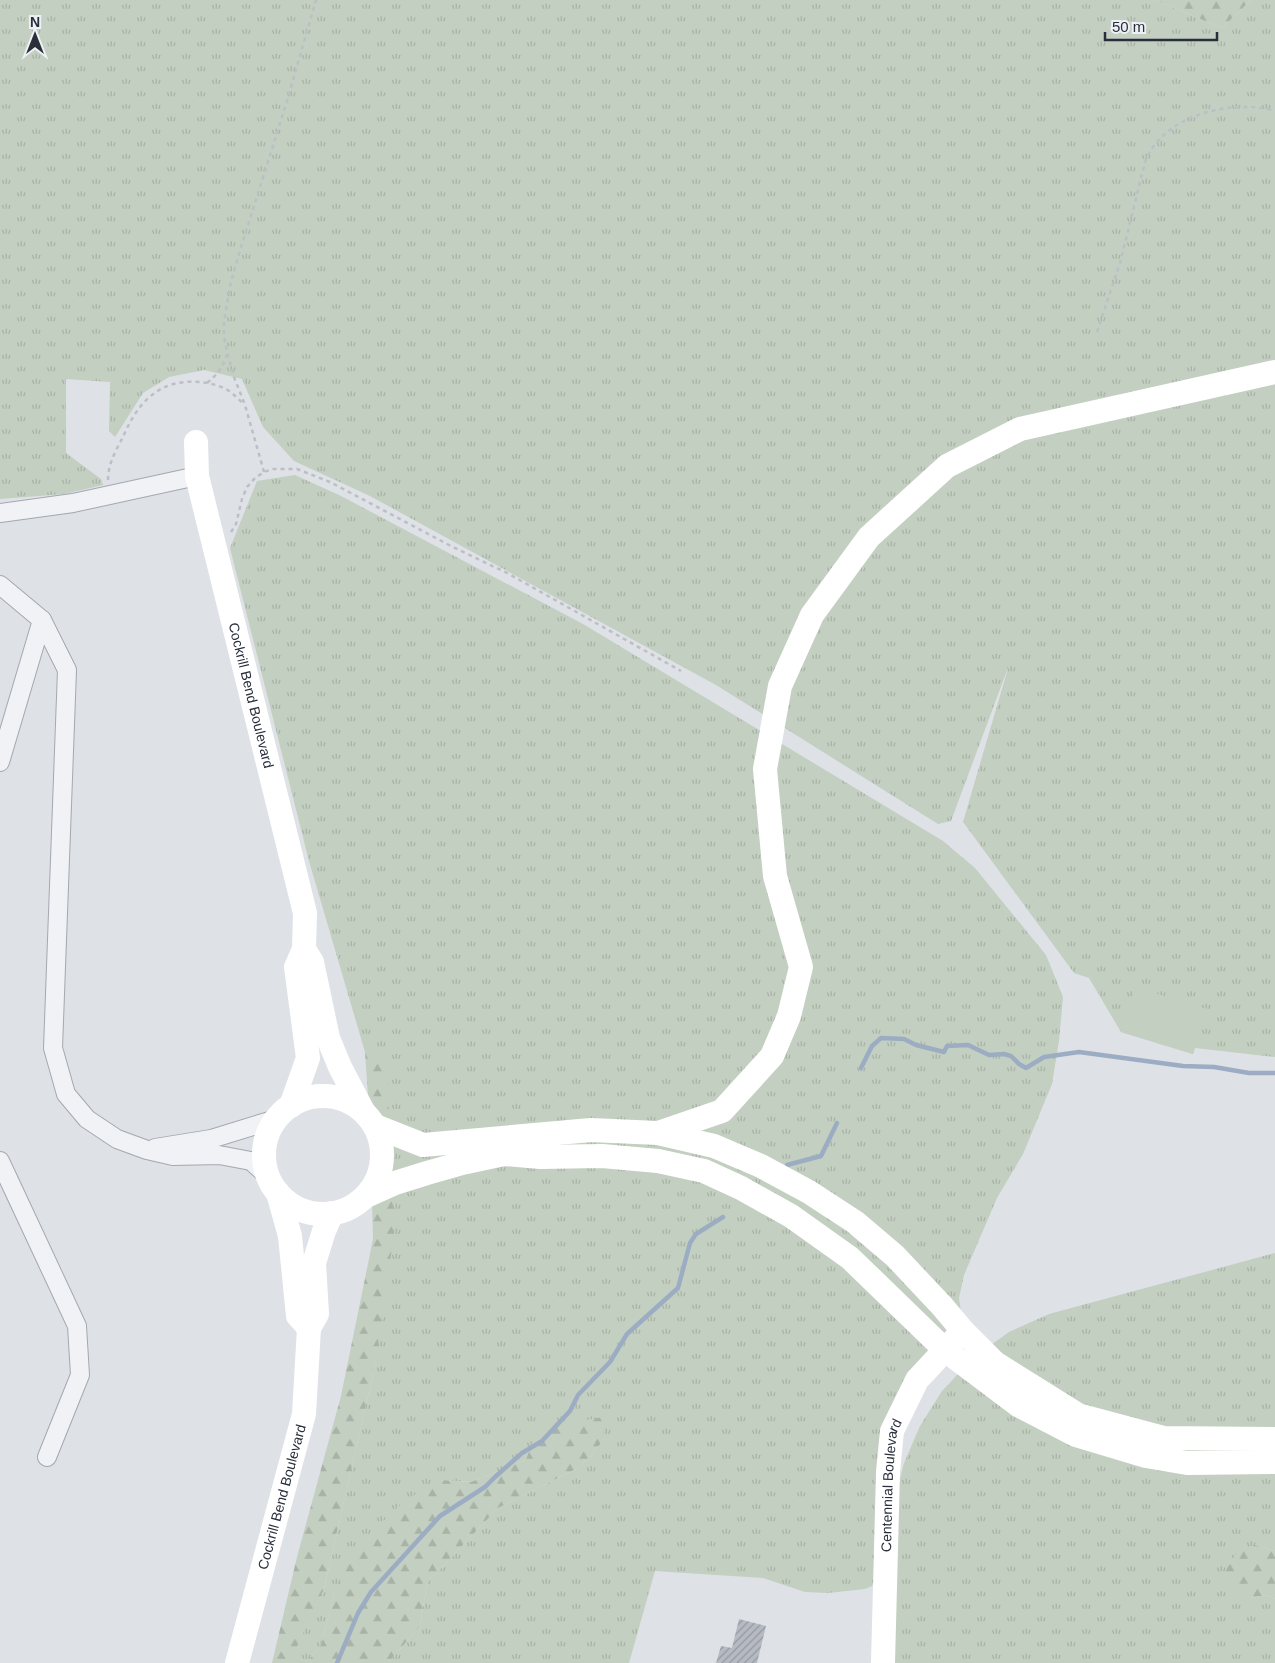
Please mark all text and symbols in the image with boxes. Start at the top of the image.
north arrow [10,10,60,60]
scale bar [1105,10,1218,42]
text: N [30,14,40,30]
text: 50 m [1112,18,1145,35]
street label: Cockrill Bend Boulevard [226,621,277,770]
street label: Centennial Boulevard [878,1416,905,1552]
street label: Cockrill Bend Boulevard [255,1423,309,1571]

